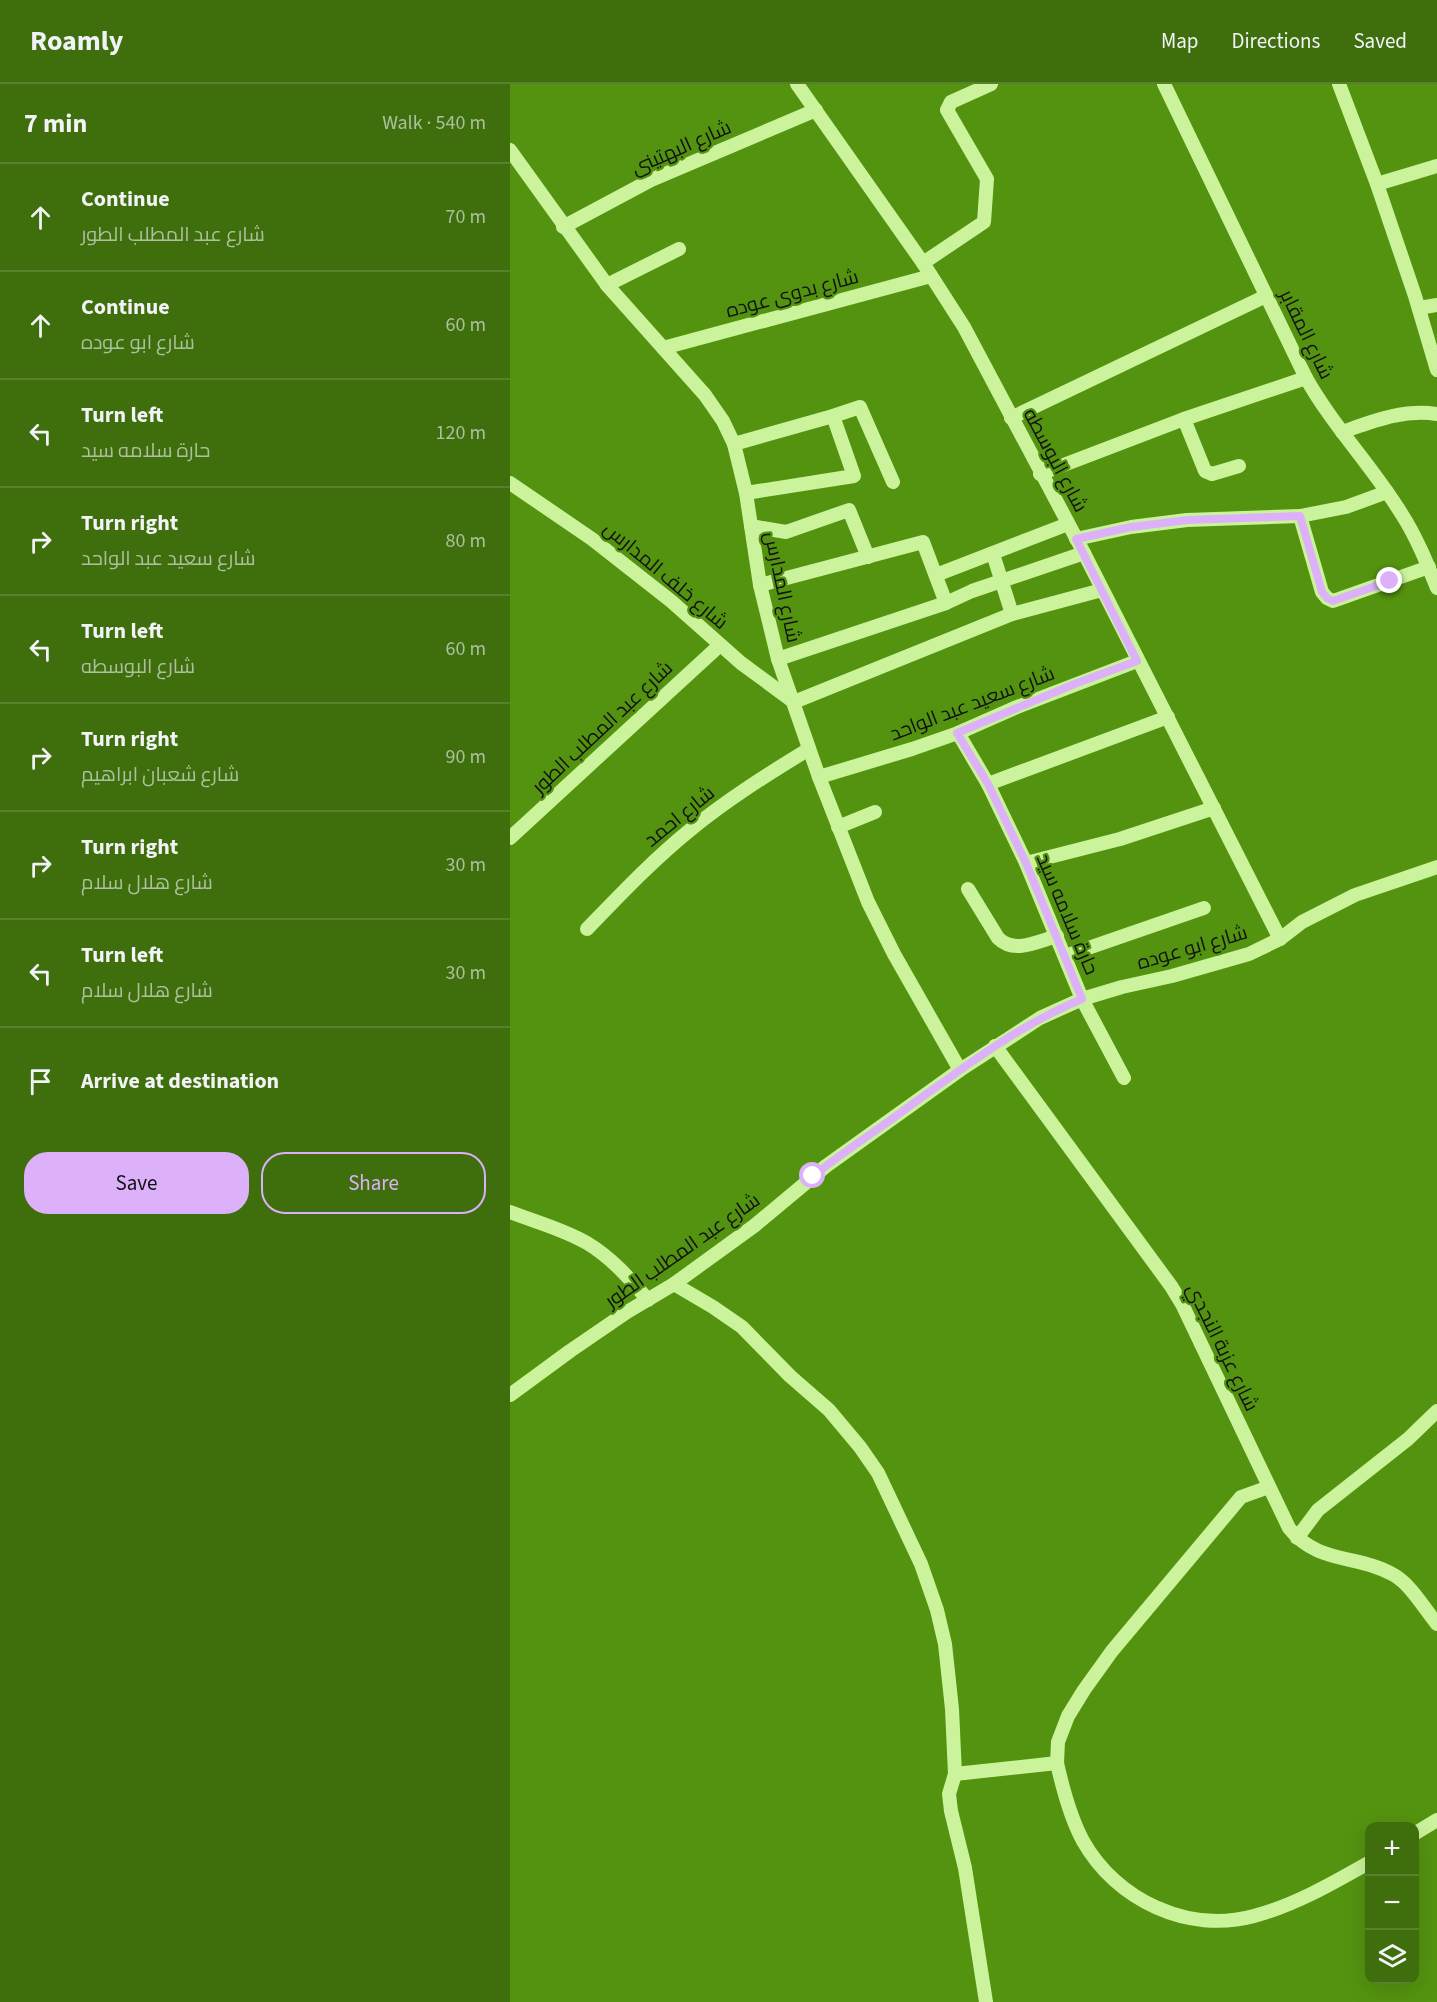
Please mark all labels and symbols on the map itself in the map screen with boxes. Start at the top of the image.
street label: شارع البهتينى [627,113,736,182]
street label: شارع بدوى عوده [723,263,862,325]
street label: شارع المقابر [1272,284,1340,384]
street label: شارع البوسطه [1016,404,1094,517]
street label: شارع خلف المدارس [597,515,734,636]
street label: شارع المدارس [757,529,807,645]
route end [1376,567,1402,593]
street label: شارع عبد المطلب الطور [525,655,679,801]
street label: شارع سعيد عبد الواحد [886,660,1059,748]
street label: شارع احمد [638,780,721,854]
street label: حارة سلامه سيد [1029,849,1105,979]
street label: شارع ابو عوده [1134,919,1251,977]
route start [799,1162,825,1188]
street label: شارع عبد المطلب الطور [598,1187,766,1316]
street label: شارع عزبة النجدي [1178,1279,1265,1416]

